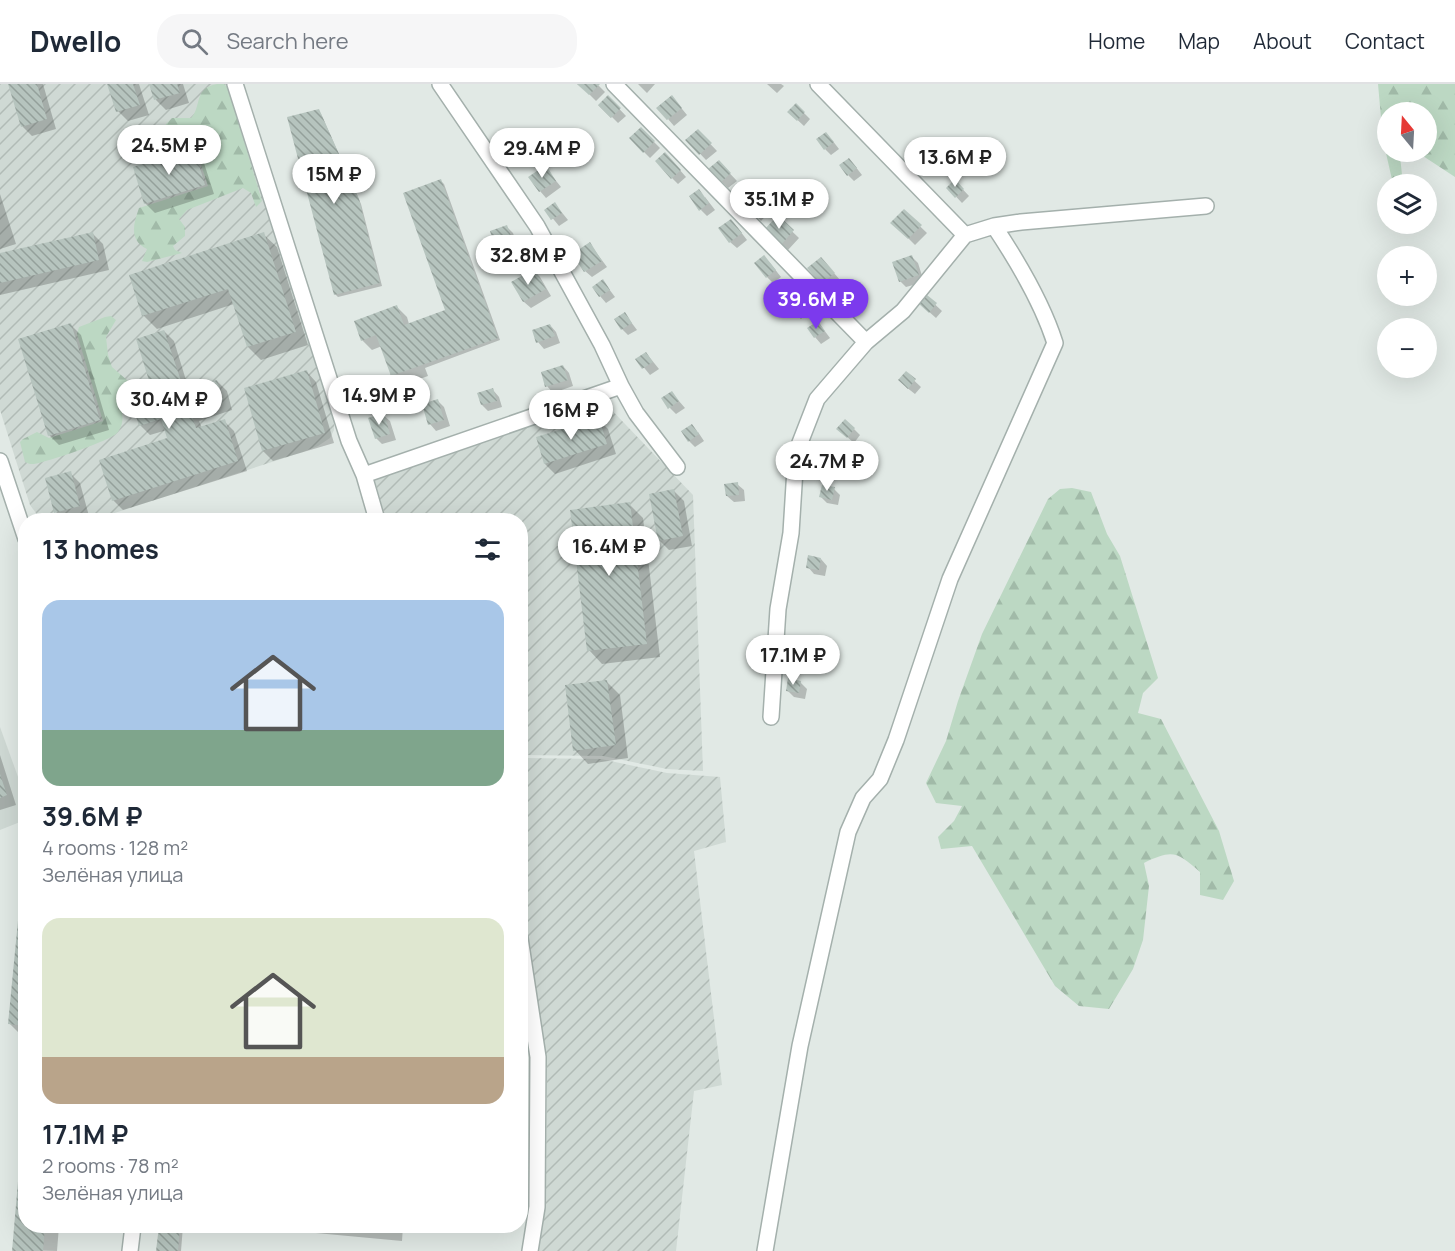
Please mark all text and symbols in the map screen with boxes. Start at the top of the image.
search box [157,14,577,68]
text: Dwello [30,22,121,60]
icon: search [178,25,211,58]
text: Search here [226,26,349,56]
text: Home [1088,27,1145,55]
text: Map [1178,27,1220,55]
text: About [1253,27,1312,55]
text: Contact [1345,27,1425,55]
north arrow [1377,102,1437,162]
map controls [1377,102,1437,378]
pin: 24.5M ₽ [114,125,224,176]
pin: 29.4M ₽ [487,128,597,179]
text: 24.5M ₽ [131,131,207,158]
text: 29.4M ₽ [503,134,581,161]
pin: 13.6M ₽ [900,137,1010,188]
text: 13.6M ₽ [918,143,992,170]
pin: 15M ₽ [292,154,376,205]
text: 15M ₽ [306,160,362,187]
button: layers [1377,174,1437,234]
pin: 35.1M ₽ [724,179,834,230]
text: 35.1M ₽ [744,185,814,212]
pin: 32.8M ₽ [473,235,583,286]
text: 32.8M ₽ [490,241,566,268]
button: + [1377,246,1437,306]
pin: 39.6M ₽ [761,279,871,330]
text: 39.6M ₽ [777,285,855,312]
button: − [1377,318,1437,378]
pin: 14.9M ₽ [324,375,434,426]
pin: 30.4M ₽ [114,379,224,430]
text: 14.9M ₽ [342,381,416,408]
text: 30.4M ₽ [130,385,208,412]
pin: 16M ₽ [529,390,613,441]
text: 16M ₽ [543,396,599,423]
pin: 24.7M ₽ [772,441,882,492]
text: 24.7M ₽ [790,447,864,474]
pin: 16.4M ₽ [554,526,664,577]
text: 13 homes [42,531,159,567]
text: 16.4M ₽ [572,532,646,559]
icon: filters [471,533,504,566]
pin: 17.1M ₽ [738,635,848,686]
icon: home [219,639,327,747]
text: 17.1M ₽ [760,641,826,668]
text: 39.6M ₽ [42,798,142,834]
text: 4 rooms · 128 m² [42,834,188,861]
text: Зелёная улица [42,861,183,888]
icon: home [219,957,327,1065]
text: 17.1M ₽ [42,1116,128,1152]
text: 2 rooms · 78 m² [42,1152,179,1179]
text: Зелёная улица [42,1179,183,1206]

